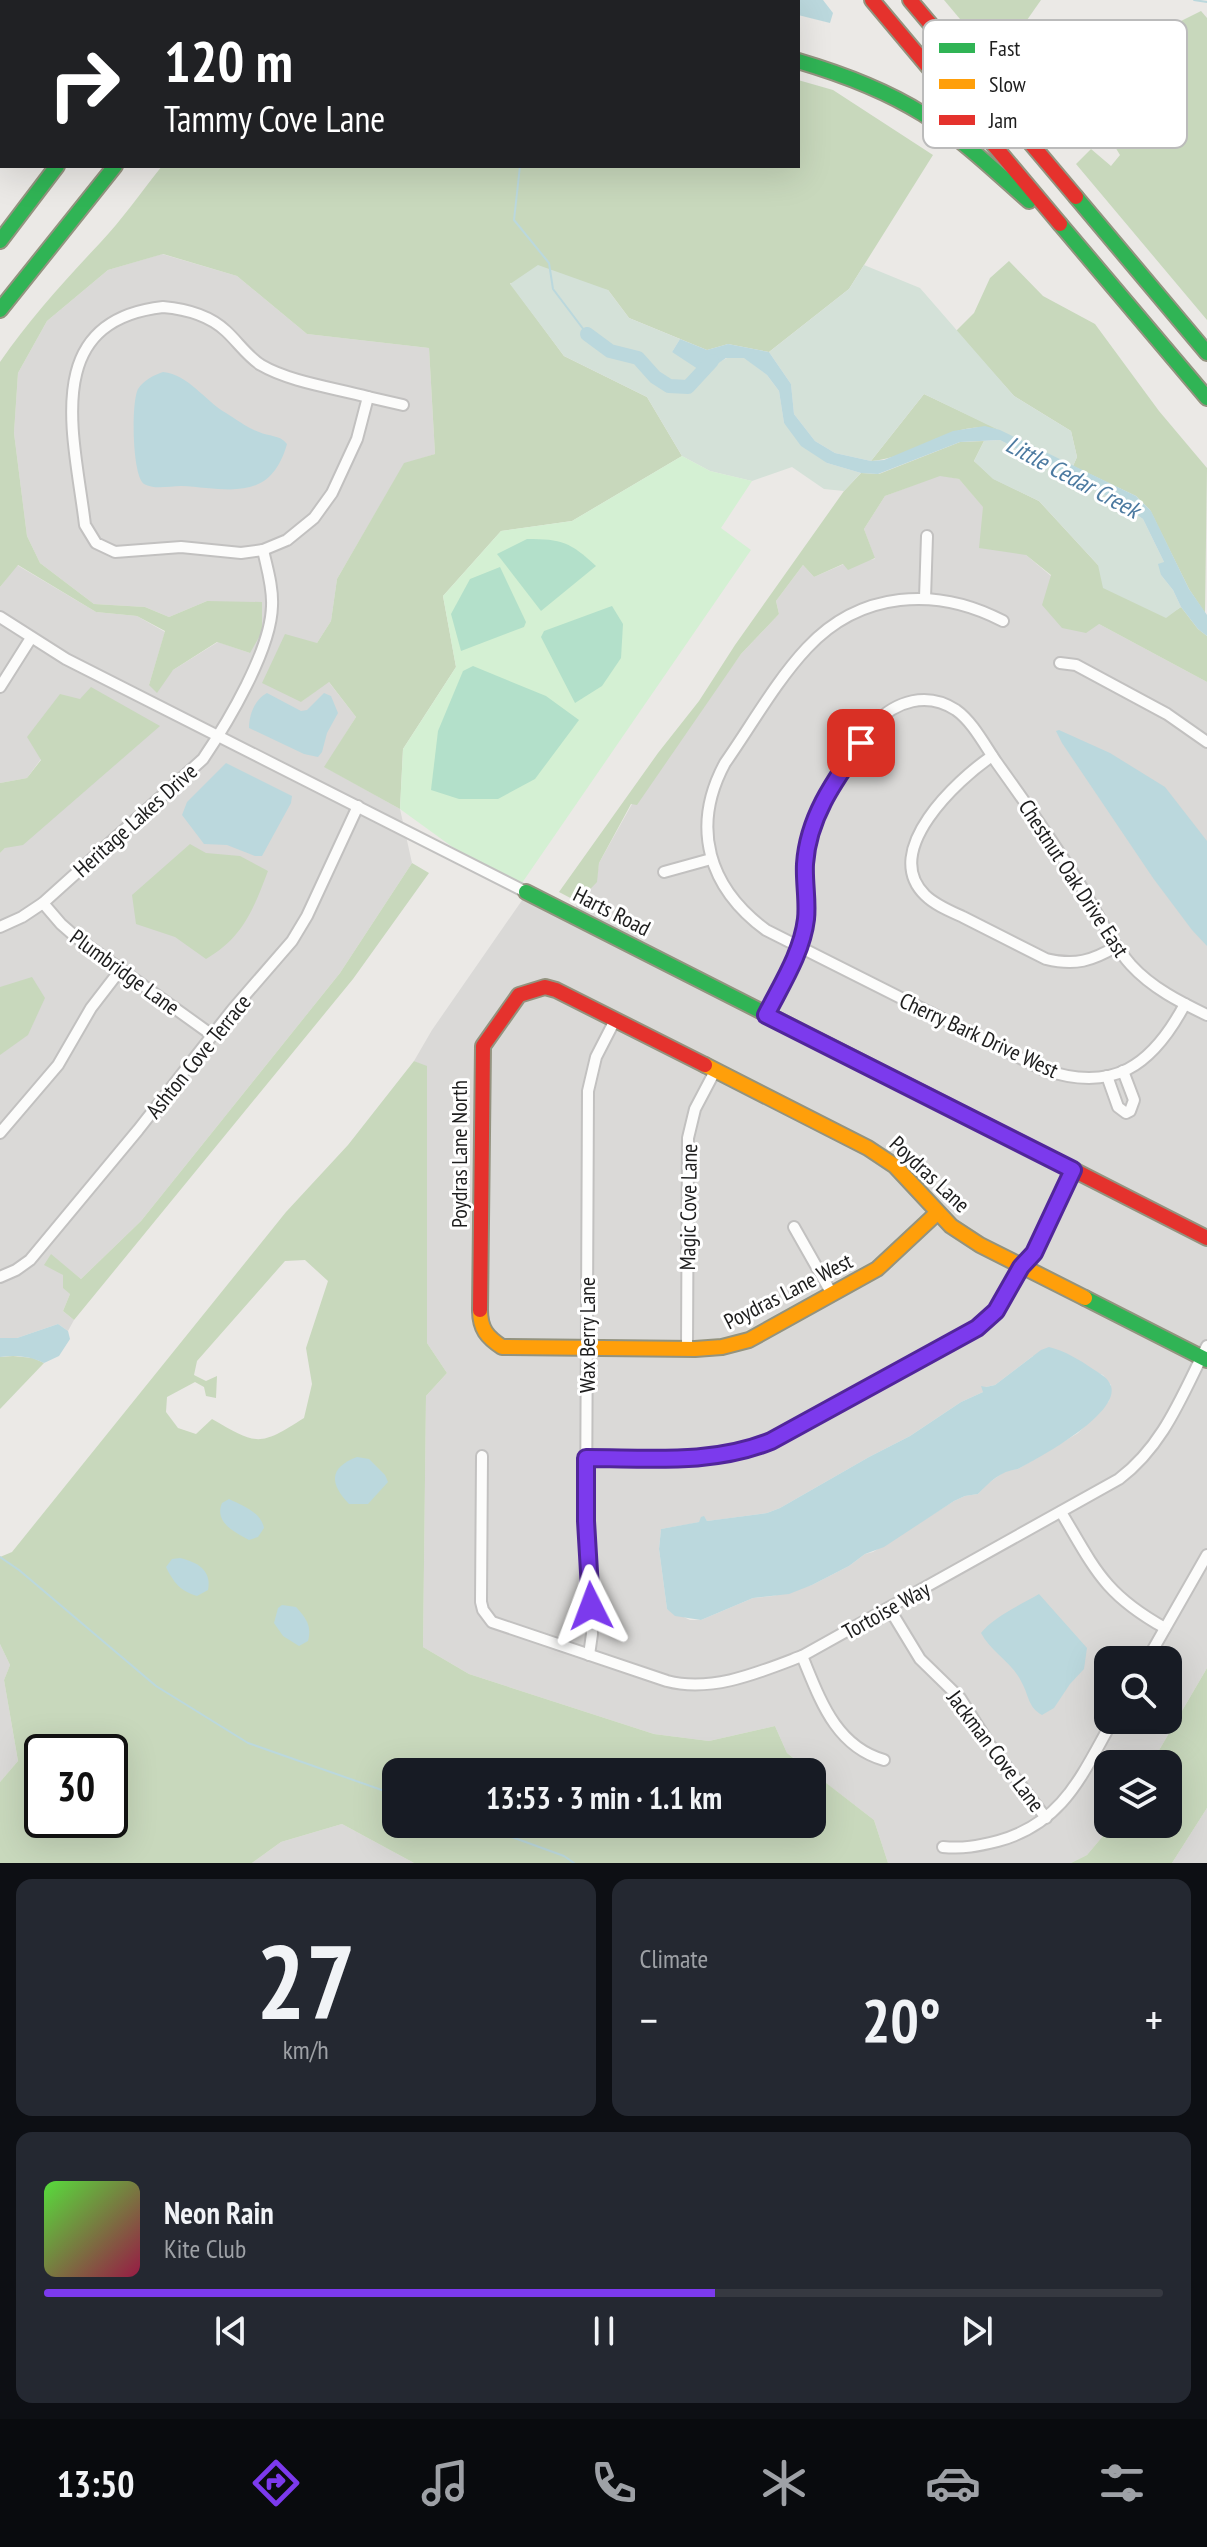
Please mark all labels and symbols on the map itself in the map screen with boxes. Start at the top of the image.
legend [923,20,1187,148]
text: Fast [989,34,1020,62]
text: Slow [989,70,1026,98]
text: Jam [988,106,1017,134]
water label: Little Cedar Creek [1001,429,1148,526]
pin [827,709,895,777]
street label: Heritage Lakes Drive [67,757,203,883]
street label: Chestnut Oak Drive East [1013,794,1135,962]
street label: Harts Road [569,880,655,942]
street label: Plumbridge Lane [65,923,185,1021]
street label: Cherry Bark Drive West [895,986,1063,1084]
street label: Ashton Cove Terrace [139,988,257,1124]
street label: Poydras Lane North [445,1080,473,1228]
street label: Poydras Lane [884,1130,976,1218]
street label: Magic Cove Lane [673,1143,703,1271]
street label: Poydras Lane West [719,1247,857,1335]
street label: Wax Berry Lane [573,1277,601,1393]
position arrow [549,1564,633,1648]
street label: Tortoise Way [837,1574,935,1645]
street label: Jackman Cove Lane [940,1684,1051,1817]
speed limit sign: 30 [24,1734,128,1838]

